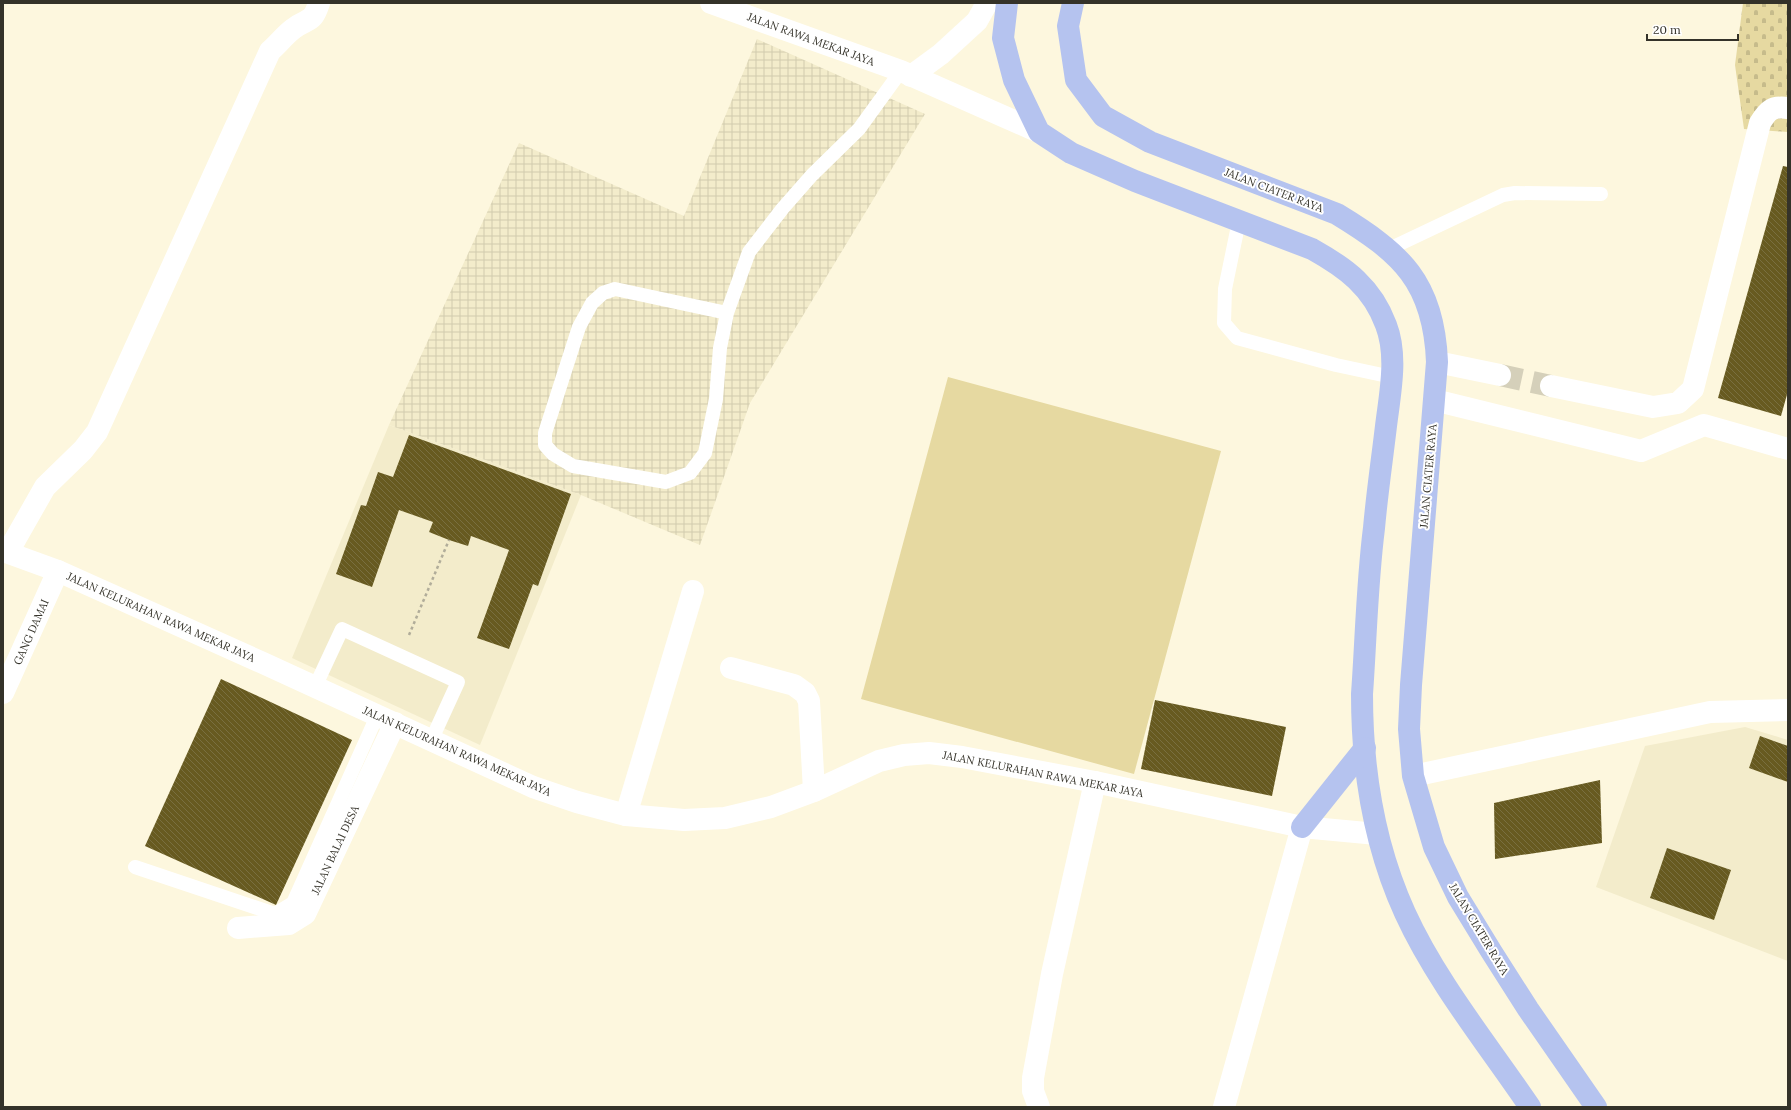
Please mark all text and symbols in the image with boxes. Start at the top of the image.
street label: JALAN RAWA MEKAR JAYA [745,9,878,69]
scale bar [1647,16,1738,42]
text: 20 m [1653,22,1681,37]
street label: JALAN CIATER RAYA [1222,164,1326,216]
street label: JALAN CIATER RAYA [1416,422,1440,530]
street label: JALAN KELURAHAN RAWA MEKAR JAYA [64,569,258,665]
street label: GANG DAMAI [10,597,52,667]
street label: JALAN KELURAHAN RAWA MEKAR JAYA [360,703,554,799]
street label: JALAN KELURAHAN RAWA MEKAR JAYA [940,747,1146,801]
street label: JALAN BALAI DESA [308,802,362,898]
street label: JALAN CIATER RAYA [1446,880,1512,978]

